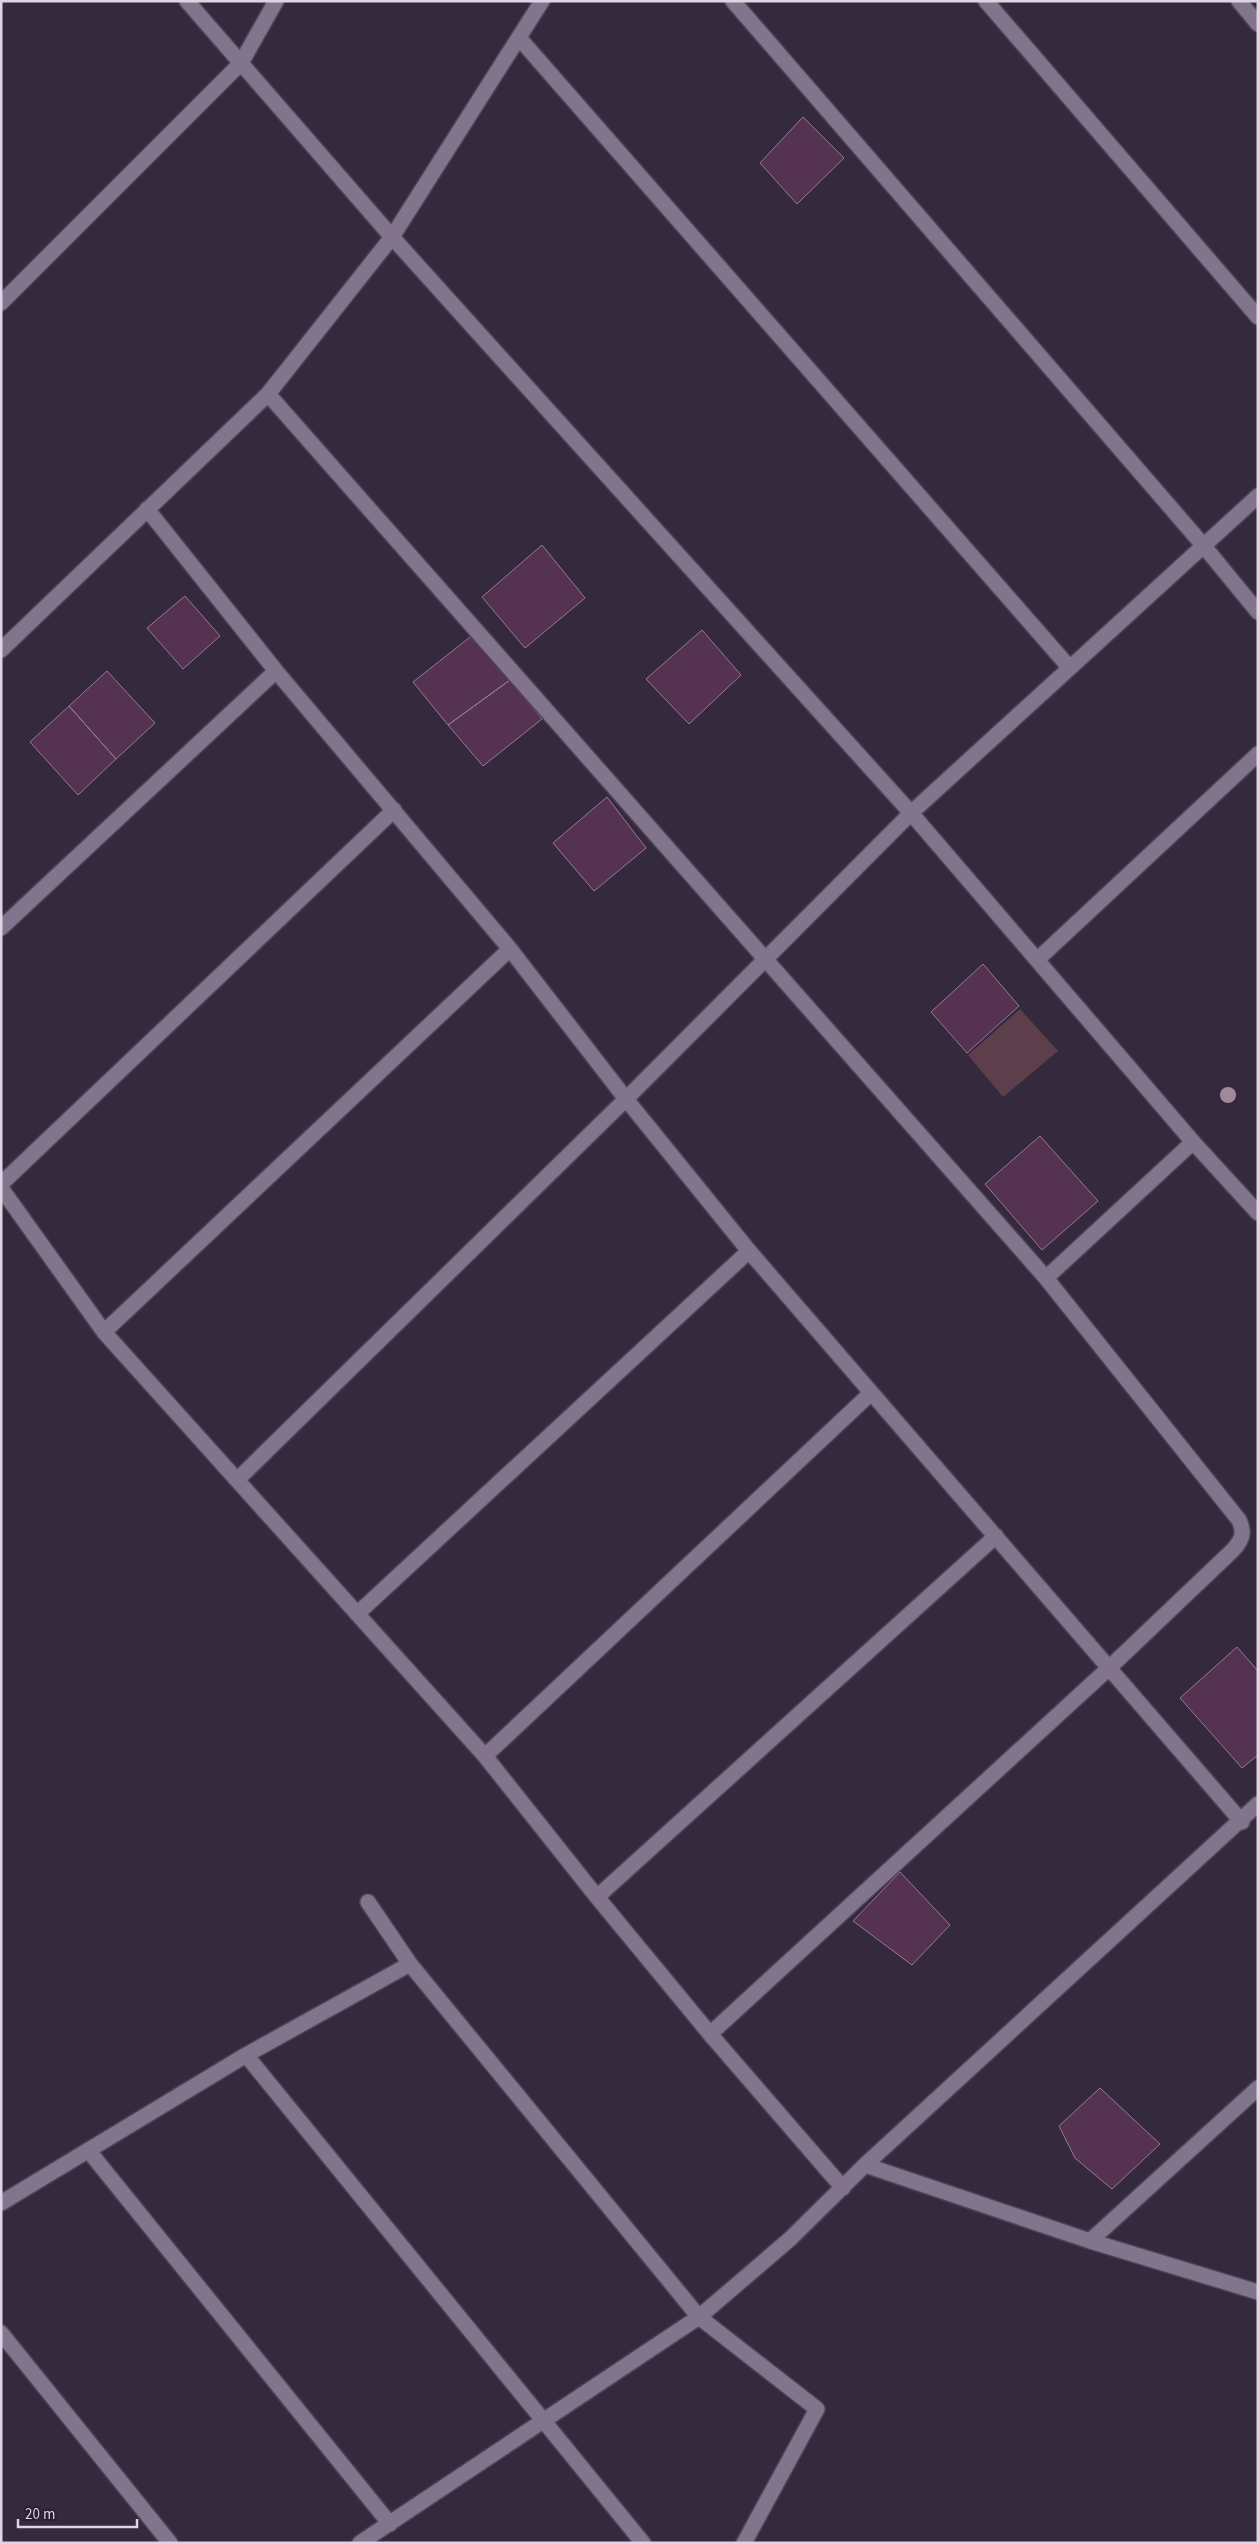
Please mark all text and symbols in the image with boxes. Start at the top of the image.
scale bar [18,2496,136,2528]
text: 20 m [25,2504,55,2525]

